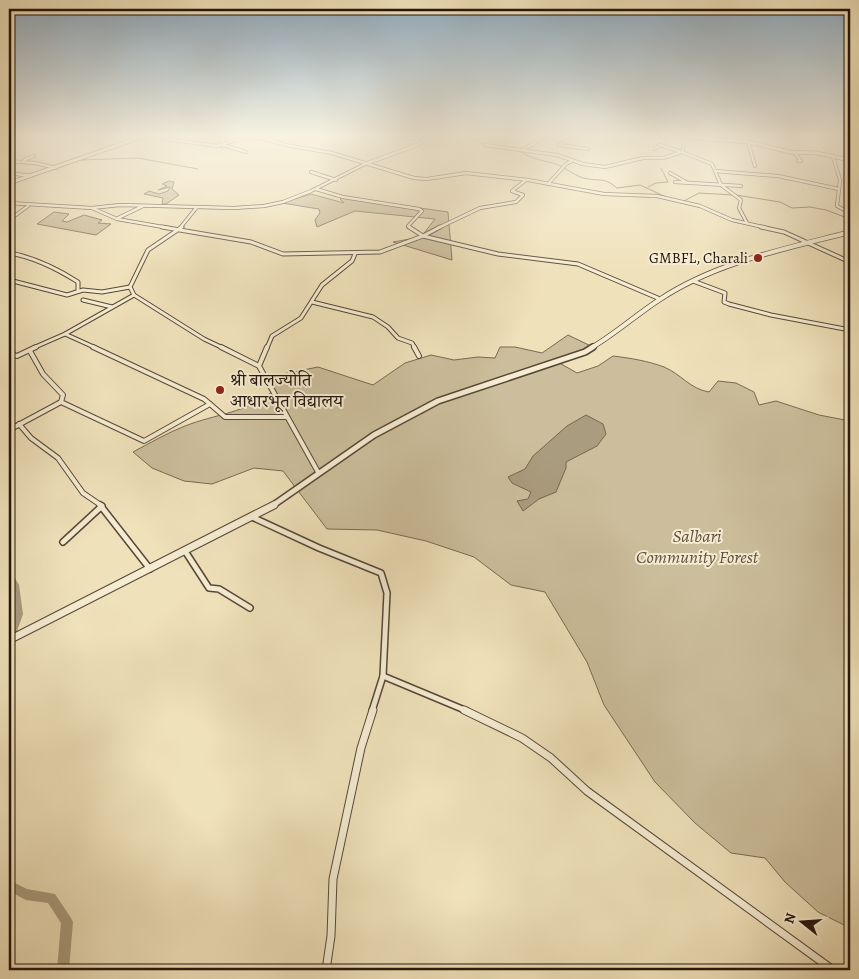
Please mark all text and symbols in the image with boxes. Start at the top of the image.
place label: GMBFL, Charali [649,248,748,268]
marker: GMBFL, Charali [752,252,764,264]
place label: श्री बालज्योति आधारभूत विद्यालय [230,368,344,413]
marker: श्री बालज्योति आधारभूत विद्यालय [214,384,226,396]
park label: Salbari Community Forest [636,524,759,569]
north arrow [776,896,826,946]
text: N [779,911,801,926]

